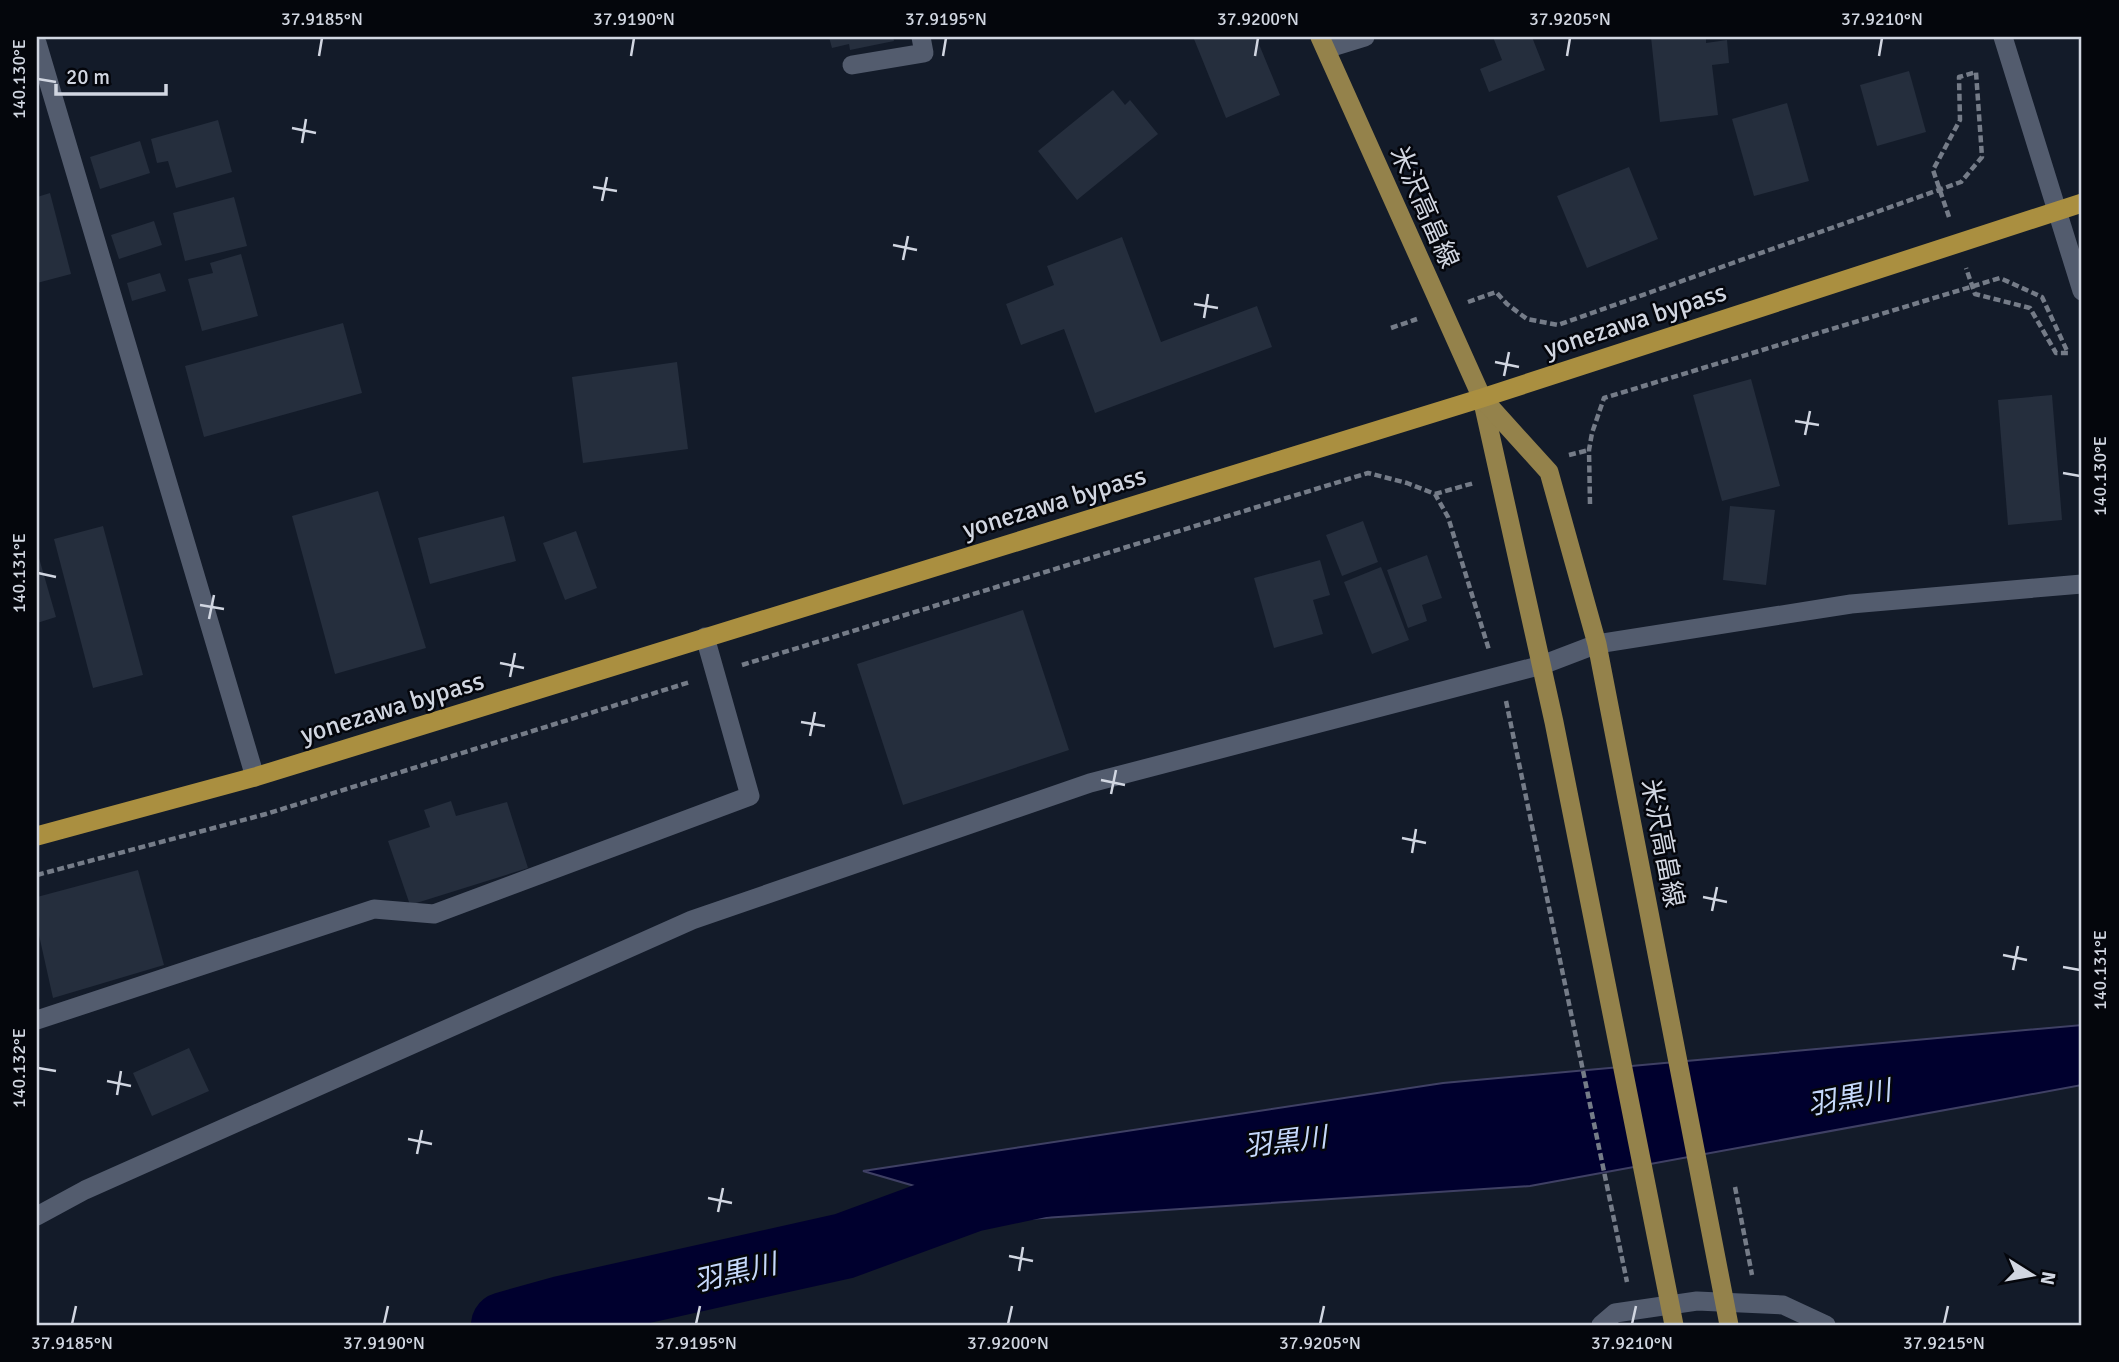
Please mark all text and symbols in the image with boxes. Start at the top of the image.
text: 37.9185°N [281,8,363,30]
text: 37.9190°N [593,8,675,30]
text: 37.9195°N [905,8,987,30]
text: 37.9200°N [1217,8,1299,30]
text: 37.9205°N [1529,8,1611,30]
text: 37.9210°N [1841,8,1923,30]
text: 140.130°E [8,39,30,119]
scale bar [56,52,166,96]
text: 20 m [66,64,110,90]
street label: 米沢高畠線 [1383,142,1465,273]
street label: yonezawa bypass [1540,276,1731,366]
text: 140.130°E [2089,436,2111,516]
street label: yonezawa bypass [959,460,1150,546]
text: 140.131°E [8,533,30,613]
street label: yonezawa bypass [297,665,488,751]
street label: 米沢高畠線 [1634,776,1690,910]
text: 140.131°E [2089,930,2111,1010]
text: 140.132°E [8,1028,30,1108]
water label: 羽黒川 [1805,1073,1897,1123]
water label: 羽黒川 [1241,1120,1332,1164]
north arrow [1996,1240,2066,1310]
water label: 羽黒川 [690,1246,783,1299]
text: N [2035,1269,2061,1287]
text: 37.9185°N [31,1332,113,1354]
text: 37.9190°N [343,1332,425,1354]
text: 37.9195°N [655,1332,737,1354]
text: 37.9200°N [967,1332,1049,1354]
text: 37.9205°N [1279,1332,1361,1354]
text: 37.9210°N [1591,1332,1673,1354]
text: 37.9215°N [1903,1332,1985,1354]

